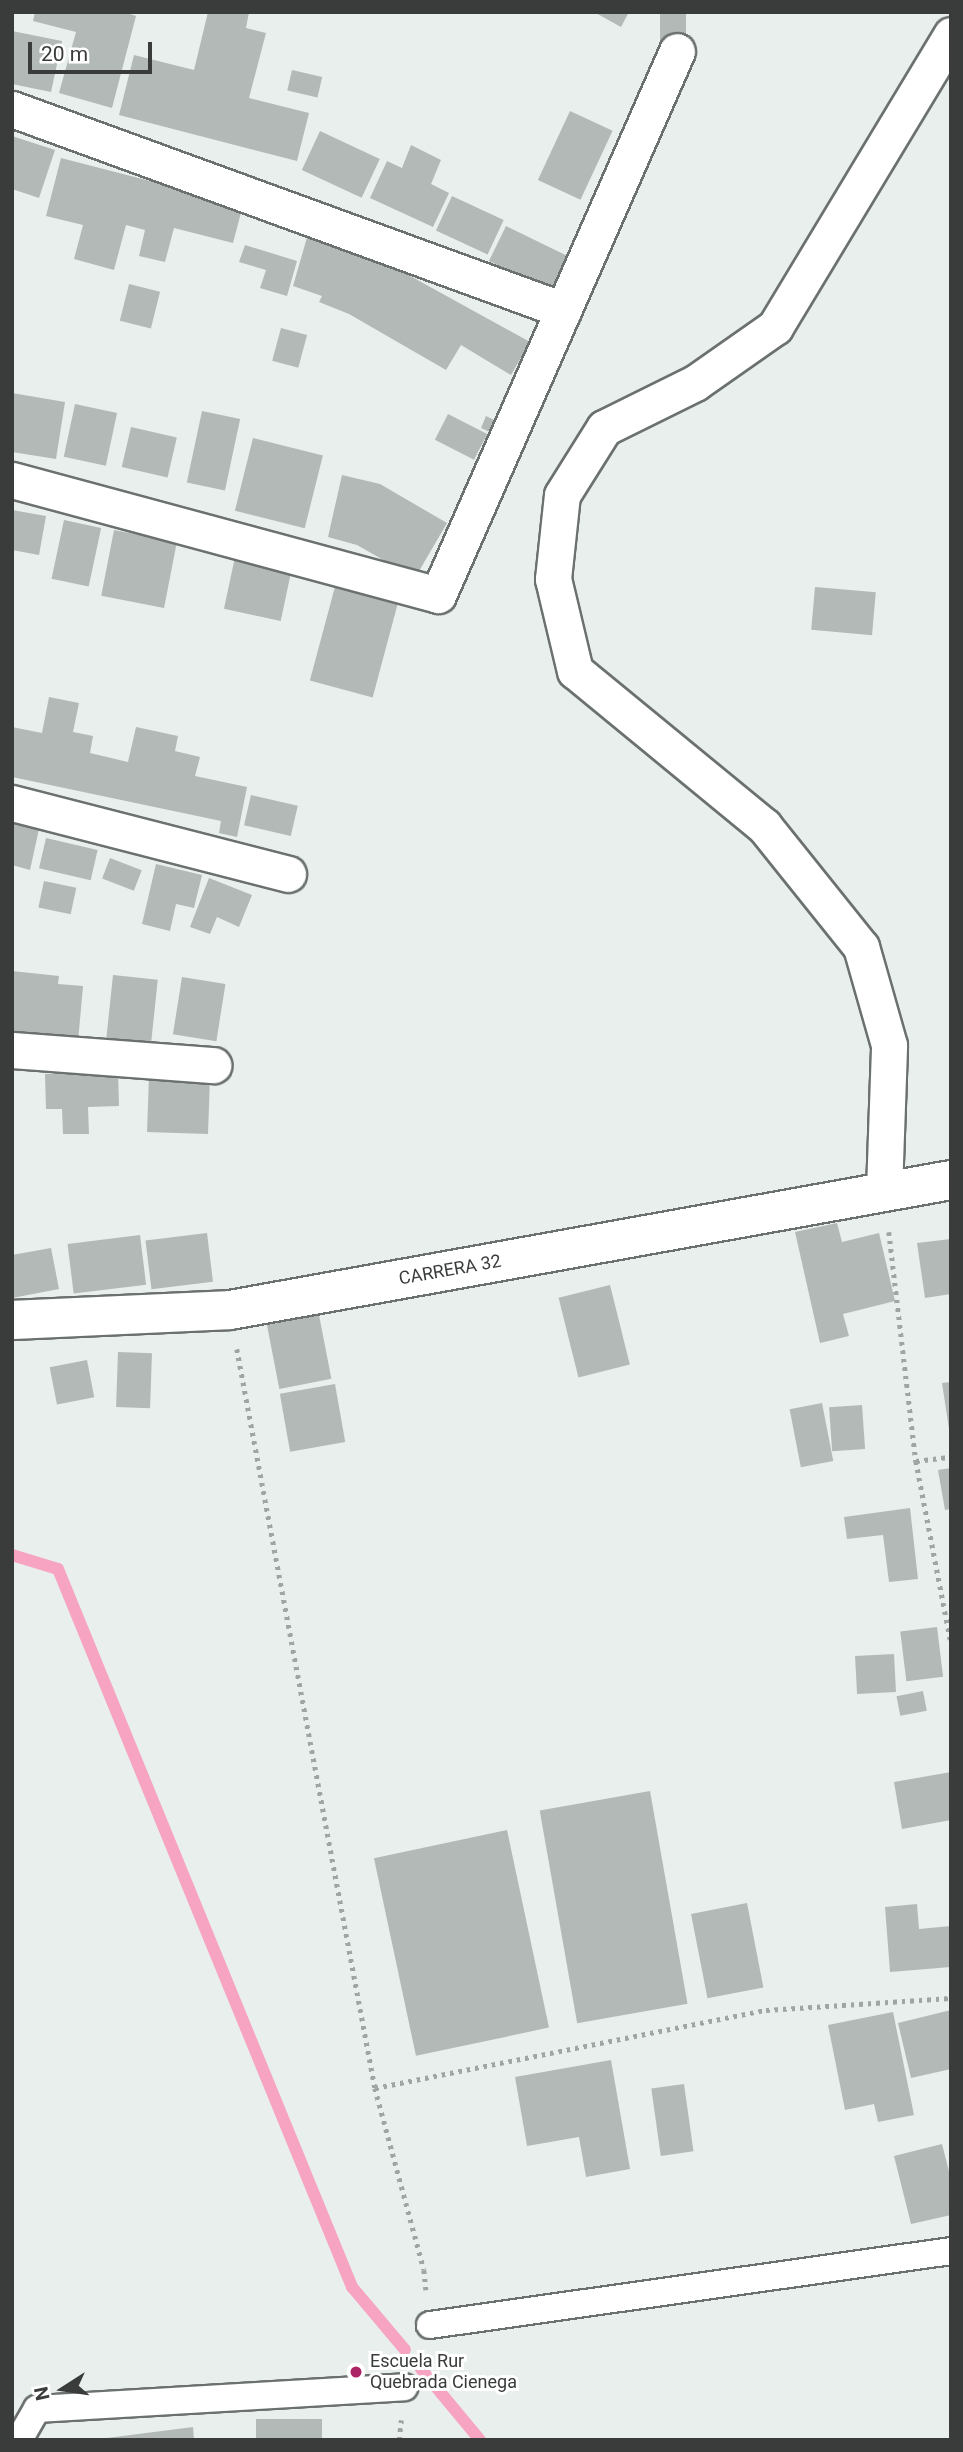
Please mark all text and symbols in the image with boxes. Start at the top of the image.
scale bar [32,28,156,72]
text: 20 m [41,42,88,66]
street label: CARRERA 32 [397,1250,503,1290]
place label: Escuela Rur Quebrada Cienega [370,2351,517,2394]
north arrow [28,2354,98,2424]
marker: Escuela Rur Quebrada Cienega [348,2364,364,2380]
text: N [29,2385,55,2402]

